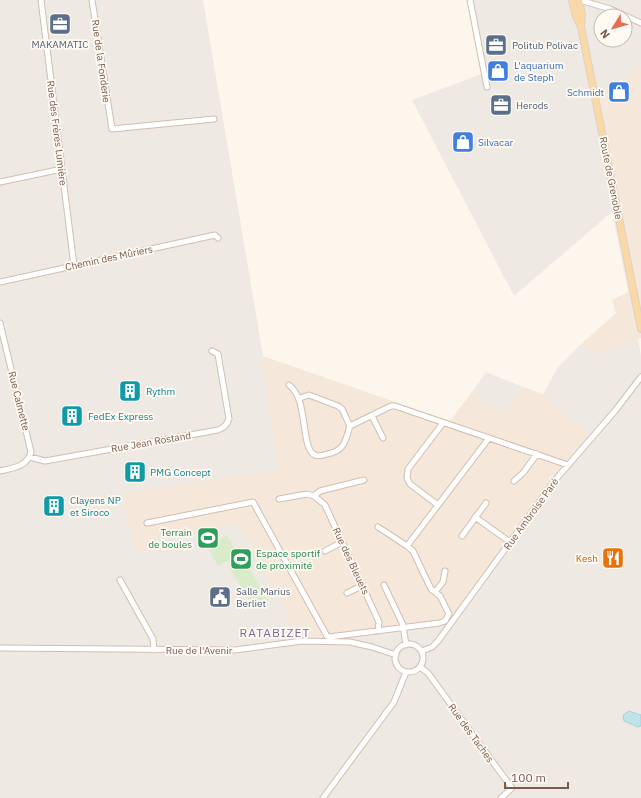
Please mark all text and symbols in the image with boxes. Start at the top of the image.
north arrow [593,8,633,48]
office icon: MAKAMATIC [47,11,73,37]
street label: Rue de la Fonderie [89,19,113,104]
text: N [597,27,613,41]
office icon: Politub Polivac [483,32,509,58]
place label: MAKAMATIC [31,38,89,51]
place label: Politub Polivac [512,39,578,52]
shop icon: L'aquarium de Steph [485,58,511,84]
place label: L'aquarium de Steph [514,59,563,84]
shop icon: Schmidt [606,79,632,105]
street label: Rue des Frères Lumière [44,80,70,187]
place label: Schmidt [567,86,604,99]
office icon: Herods [488,92,514,118]
place label: Herods [516,99,549,112]
shop icon: Silvacar [450,129,476,155]
place label: Silvacar [478,136,513,149]
street label: Route de Grenoble [597,136,625,221]
street label: Chemin des Mûriers [64,242,154,274]
street label: Rue Calmette [5,370,33,433]
building icon: Rythm [117,378,143,404]
place label: Rythm [146,385,175,398]
building icon: FedEx Express [59,403,85,429]
place label: FedEx Express [88,410,154,423]
street label: Rue Jean Rostand [110,429,192,455]
building icon: PMG Concept [122,459,148,485]
place label: PMG Concept [150,466,211,479]
street label: Rue Ambroise Paré [501,475,562,553]
building icon: Clayens NP et Siroco [41,493,67,519]
place label: Clayens NP et Siroco [70,494,121,519]
sports icon: Terrain de boules [195,525,221,551]
street label: Rue des Bleuets [330,525,372,597]
place label: Terrain de boules [148,526,192,551]
restaurant icon: Kesh [600,545,626,571]
sports icon: Espace sportif de proximité [228,546,254,572]
place label: Espace sportif de proximité [256,547,321,572]
place label: Kesh [576,552,598,565]
public building icon: Salle Marius Berliet [207,584,233,610]
place label: Salle Marius Berliet [236,585,291,610]
district label: RATABIZET [240,625,310,640]
street label: Rue de l'Avenir [166,644,233,657]
street label: Rue des Taches [445,701,497,765]
scale bar [505,764,568,790]
text: 100 m [511,770,546,785]

